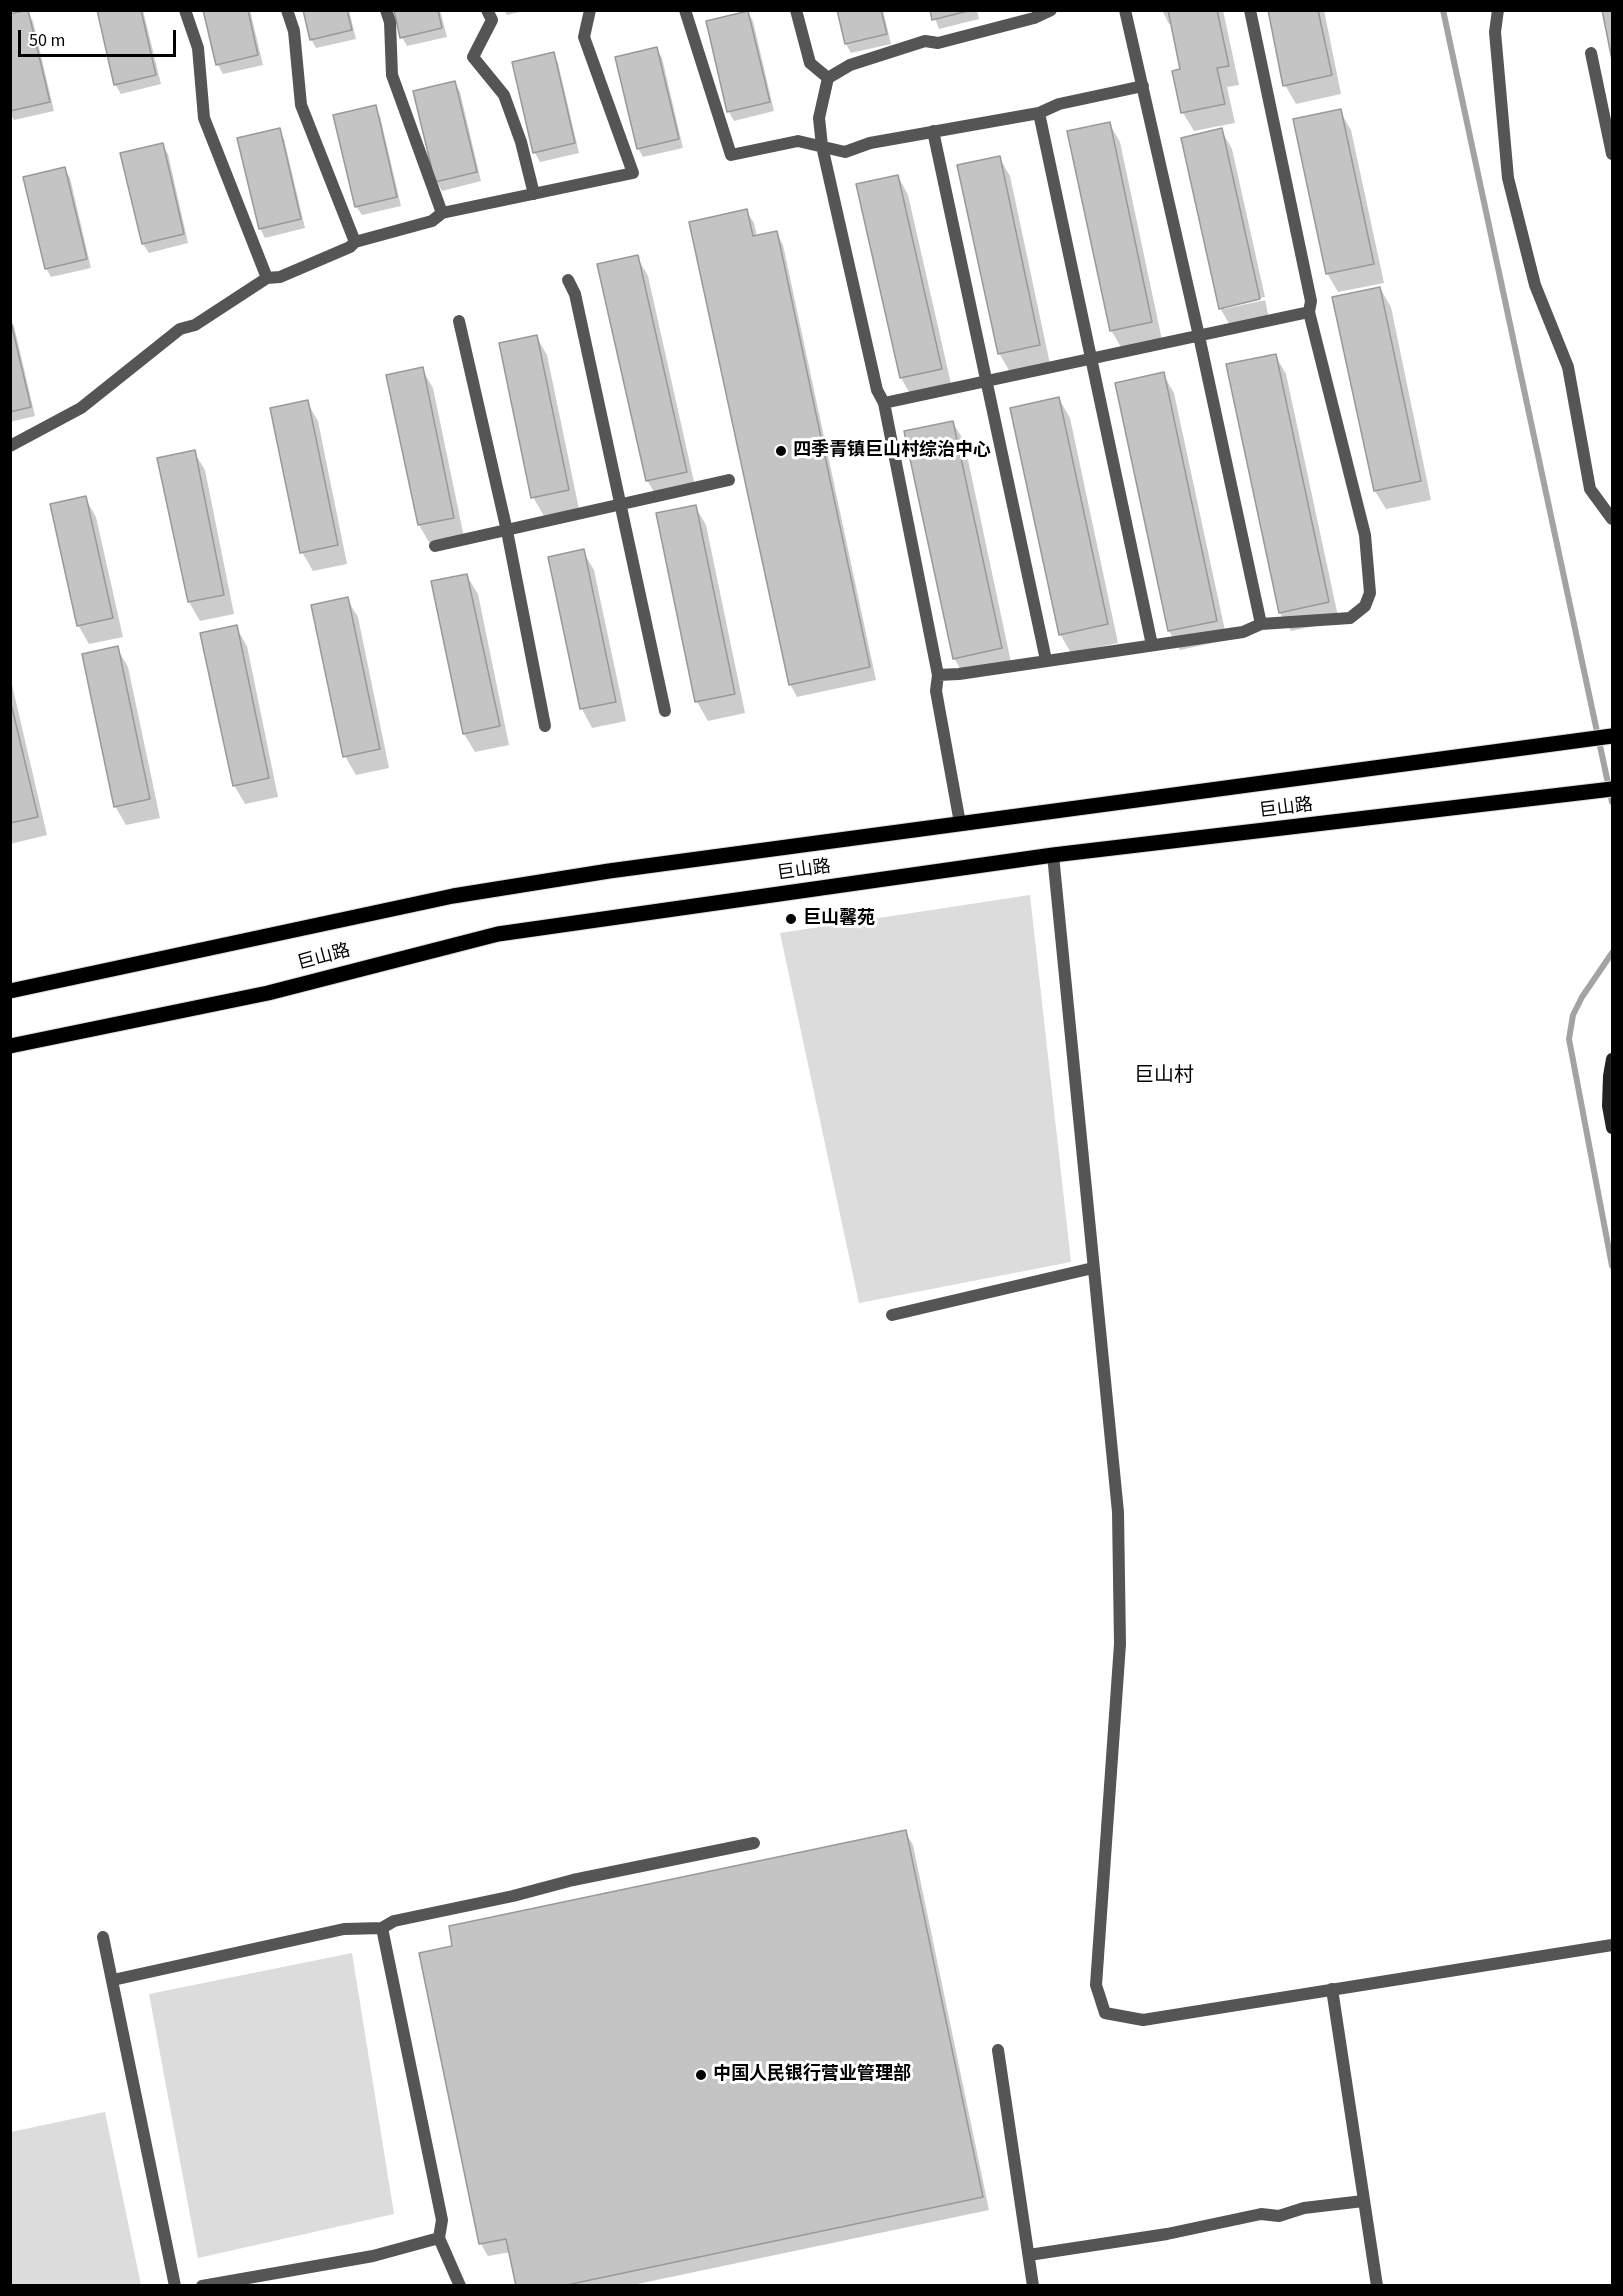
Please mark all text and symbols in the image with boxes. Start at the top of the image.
scale bar [21,18,178,56]
text: 50 m [29,28,65,53]
place label: 四季青镇巨山村综治中心 [793,440,991,462]
marker: 四季青镇巨山村综治中心 [774,444,788,458]
street label: 巨山路 [1258,795,1314,823]
street label: 巨山路 [776,857,832,885]
place label: 巨山馨苑 [803,908,875,930]
marker: 巨山馨苑 [784,912,798,926]
street label: 巨山路 [295,941,353,975]
district label: 巨山村 [1134,1065,1194,1089]
place label: 中国人民银行营业管理部 [713,2064,911,2086]
marker: 中国人民银行营业管理部 [694,2068,708,2082]

